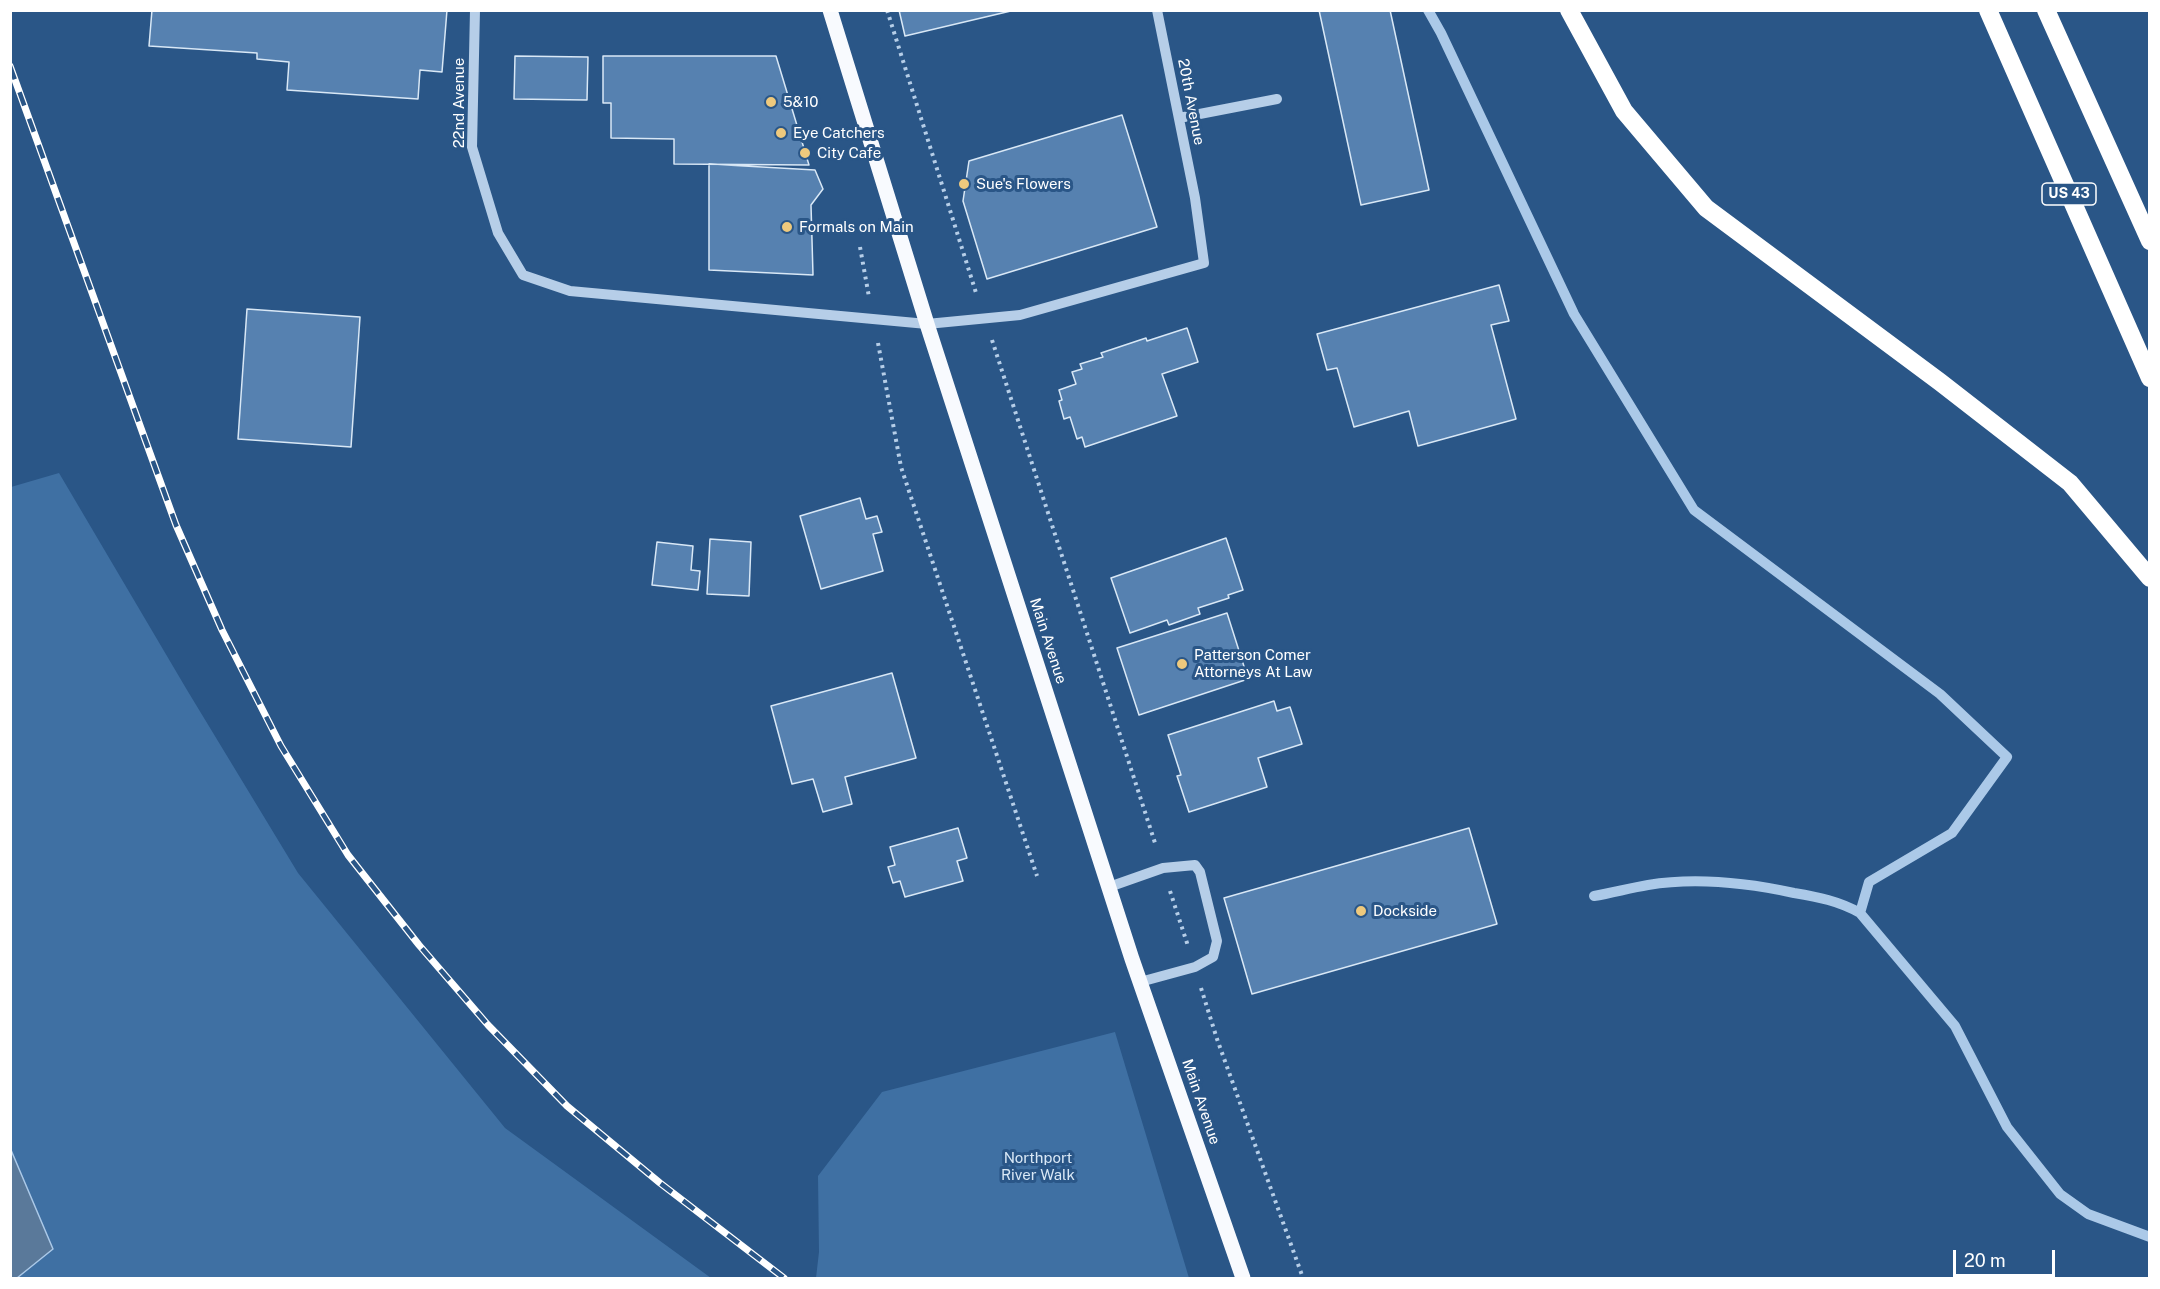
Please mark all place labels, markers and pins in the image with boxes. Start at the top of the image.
place label: 5&10 [783,93,819,111]
marker: 5&10 [764,95,778,109]
place label: Eye Catchers [793,124,885,142]
marker: Eye Catchers [774,126,788,140]
place label: City Cafe [817,144,881,162]
marker: City Cafe [798,146,812,160]
place label: Sue's Flowers [976,175,1071,193]
marker: Sue's Flowers [957,177,971,191]
place label: Formals on Main [799,218,914,236]
marker: Formals on Main [780,220,794,234]
place label: Patterson Comer Attorneys At Law [1194,646,1313,681]
marker: Patterson Comer Attorneys At Law [1175,657,1189,671]
place label: Dockside [1373,902,1437,920]
marker: Dockside [1354,904,1368,918]

